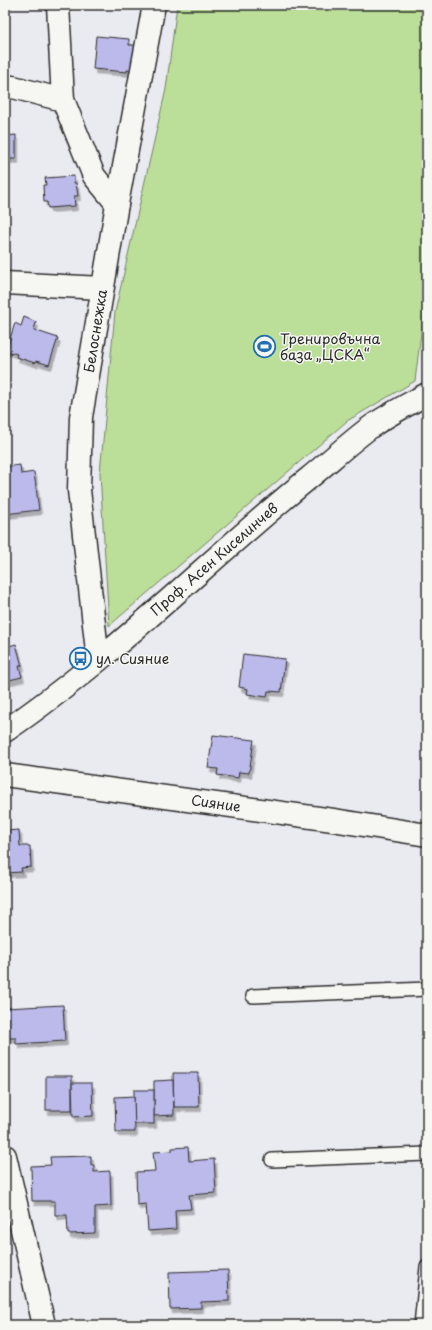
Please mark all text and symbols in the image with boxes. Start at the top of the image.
street label: Белоснежка [78,288,112,374]
place label: Тренировъчна база „ЦСКА“ [280,328,381,365]
sports icon: Тренировъчна база „ЦСКА“ [252,333,278,359]
street label: Проф. Асен Киселинчев [146,498,282,620]
bus stop icon: ул. Сияние [68,645,94,671]
place label: ул. Сияние [96,648,169,669]
street label: Сияние [190,789,242,817]

